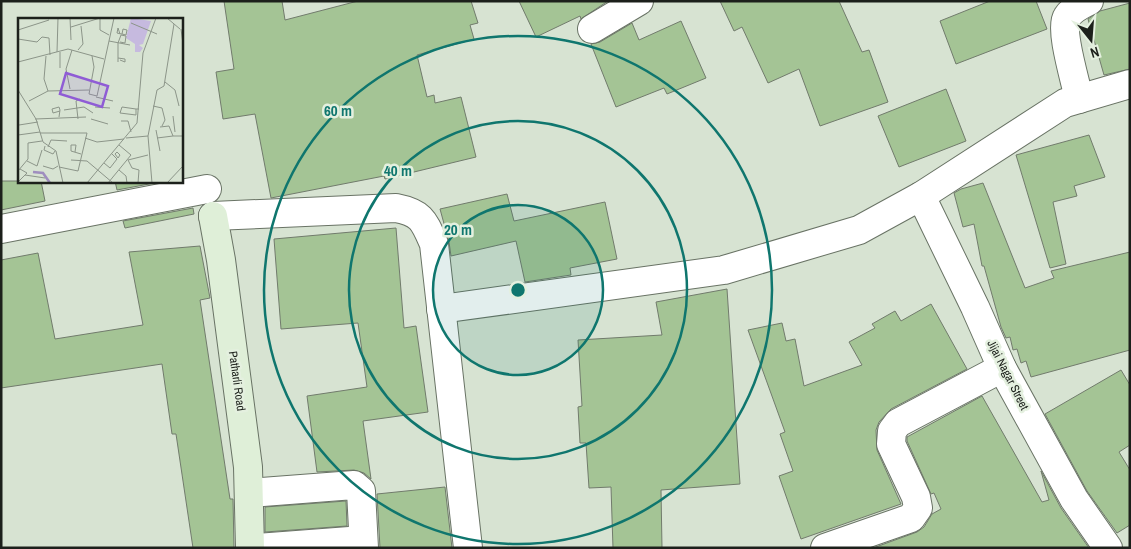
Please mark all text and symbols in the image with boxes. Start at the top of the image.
north arrow [1066,15,1116,65]
inset map [18,18,182,182]
text: N [1088,43,1101,62]
text: 60 m [324,100,352,121]
text: 40 m [384,160,412,181]
text: 20 m [444,219,472,240]
centre of rings [509,281,527,299]
street label: Jijai Nagar Street [983,337,1033,413]
street label: Patharli Road [225,350,249,412]

